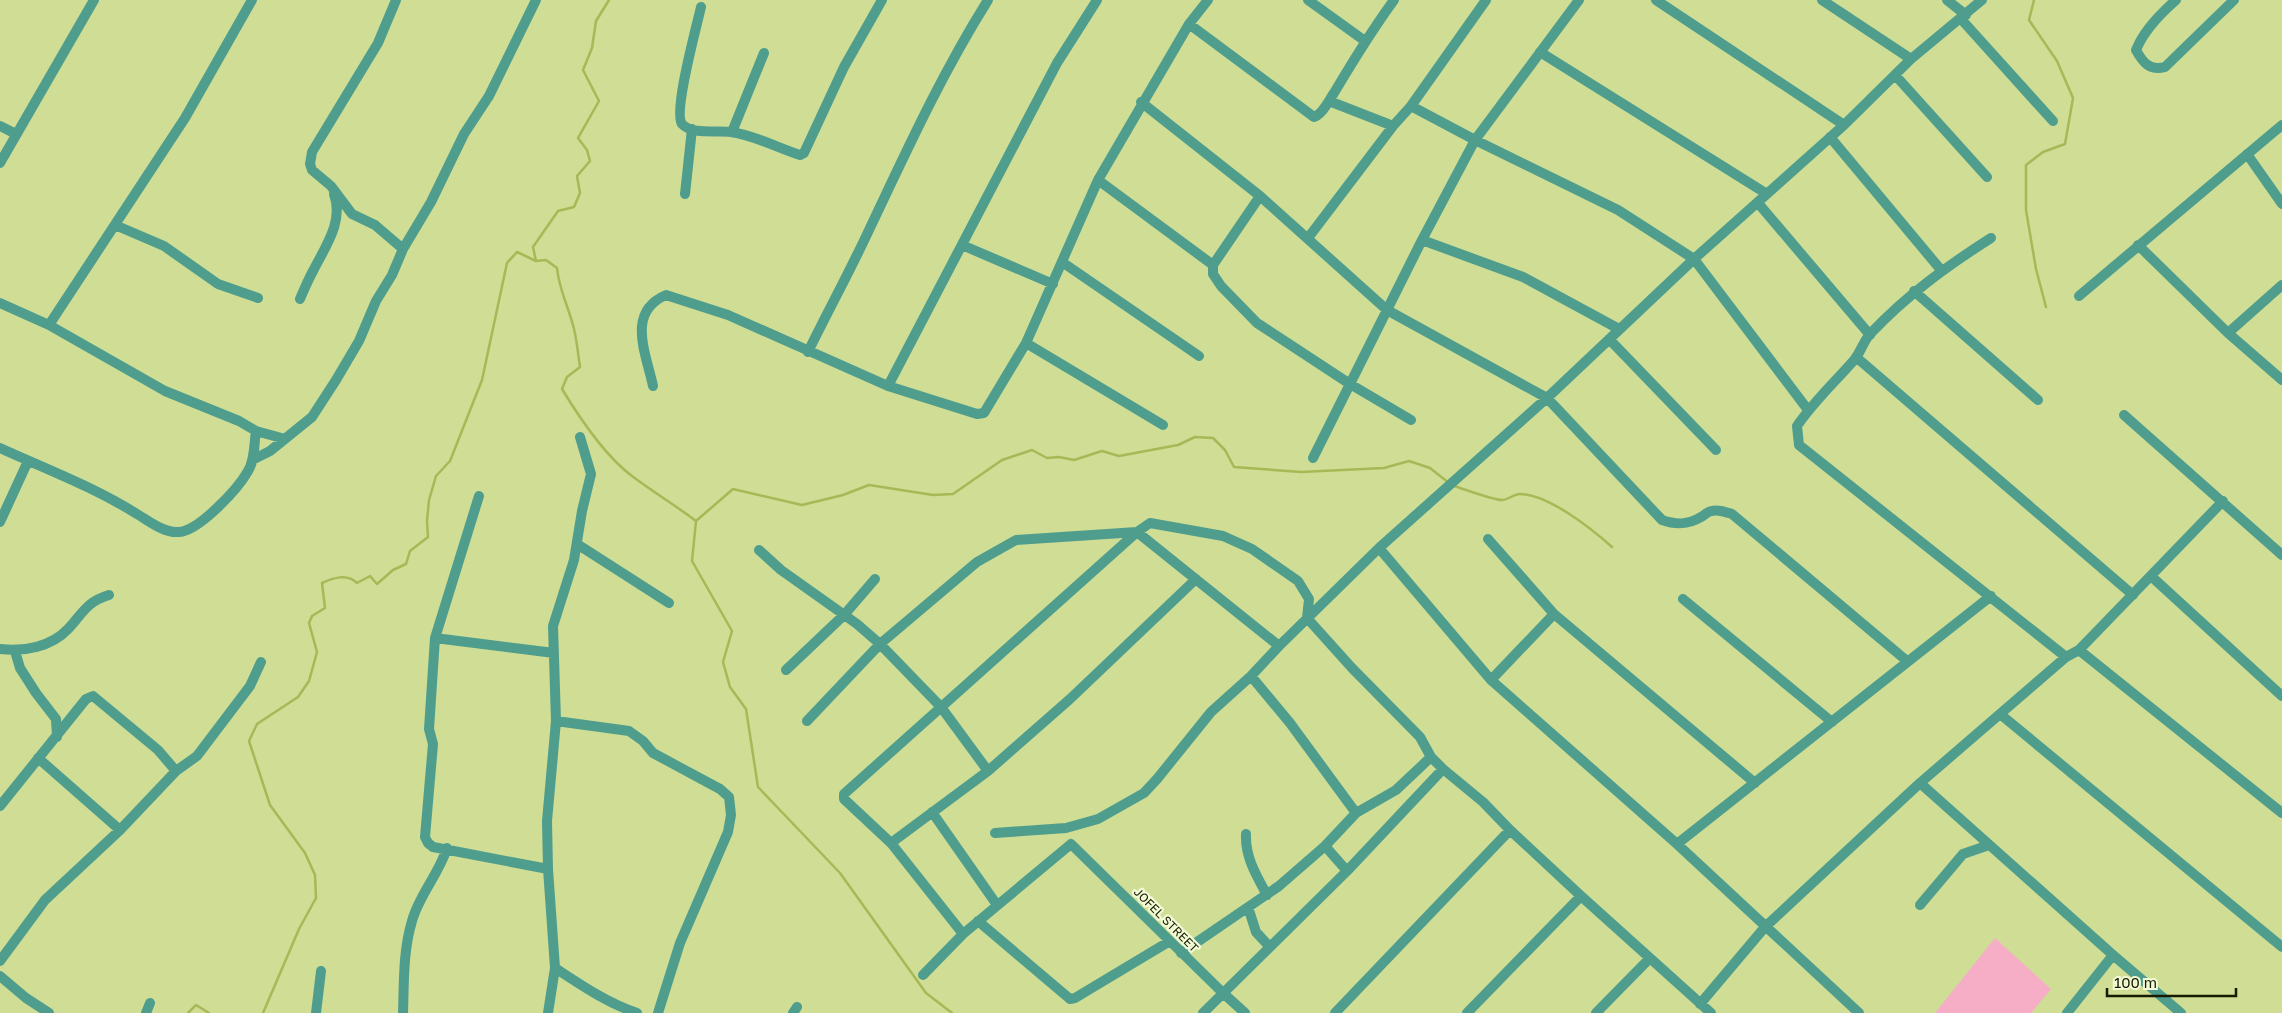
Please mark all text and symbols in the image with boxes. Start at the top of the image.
street label: JOFEL STREET [1131,884,1202,955]
scale bar [2107,966,2236,998]
text: 100 m [2114,973,2157,991]

